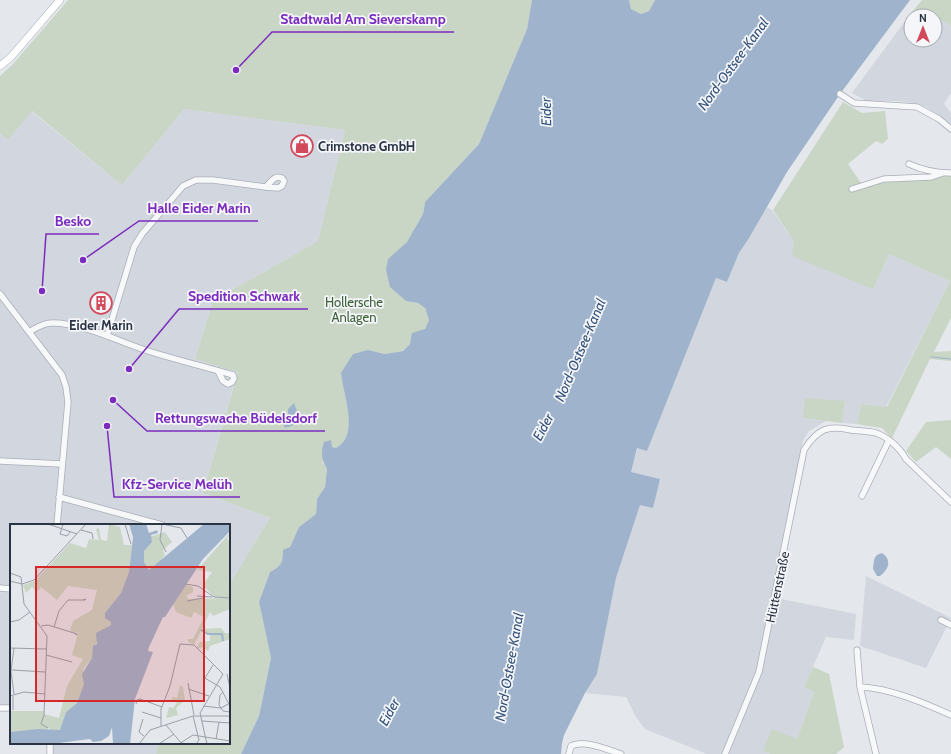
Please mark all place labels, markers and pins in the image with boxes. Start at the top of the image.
callout: Stadtwald Am Sieverskamp [272,6,454,32]
shop icon: Crimstone GmbH [289,133,315,159]
place label: Crimstone GmbH [318,138,415,154]
callout: Halle Eider Marin [139,195,258,221]
callout: Besko [46,208,99,234]
callout: Spedition Schwark [179,283,308,309]
building icon: Eider Marin [88,290,114,316]
place label: Eider Marin [69,317,133,333]
callout: Rettungswache Büdelsdorf [147,405,325,431]
callout: Kfz-Service Melüh [114,471,240,497]

